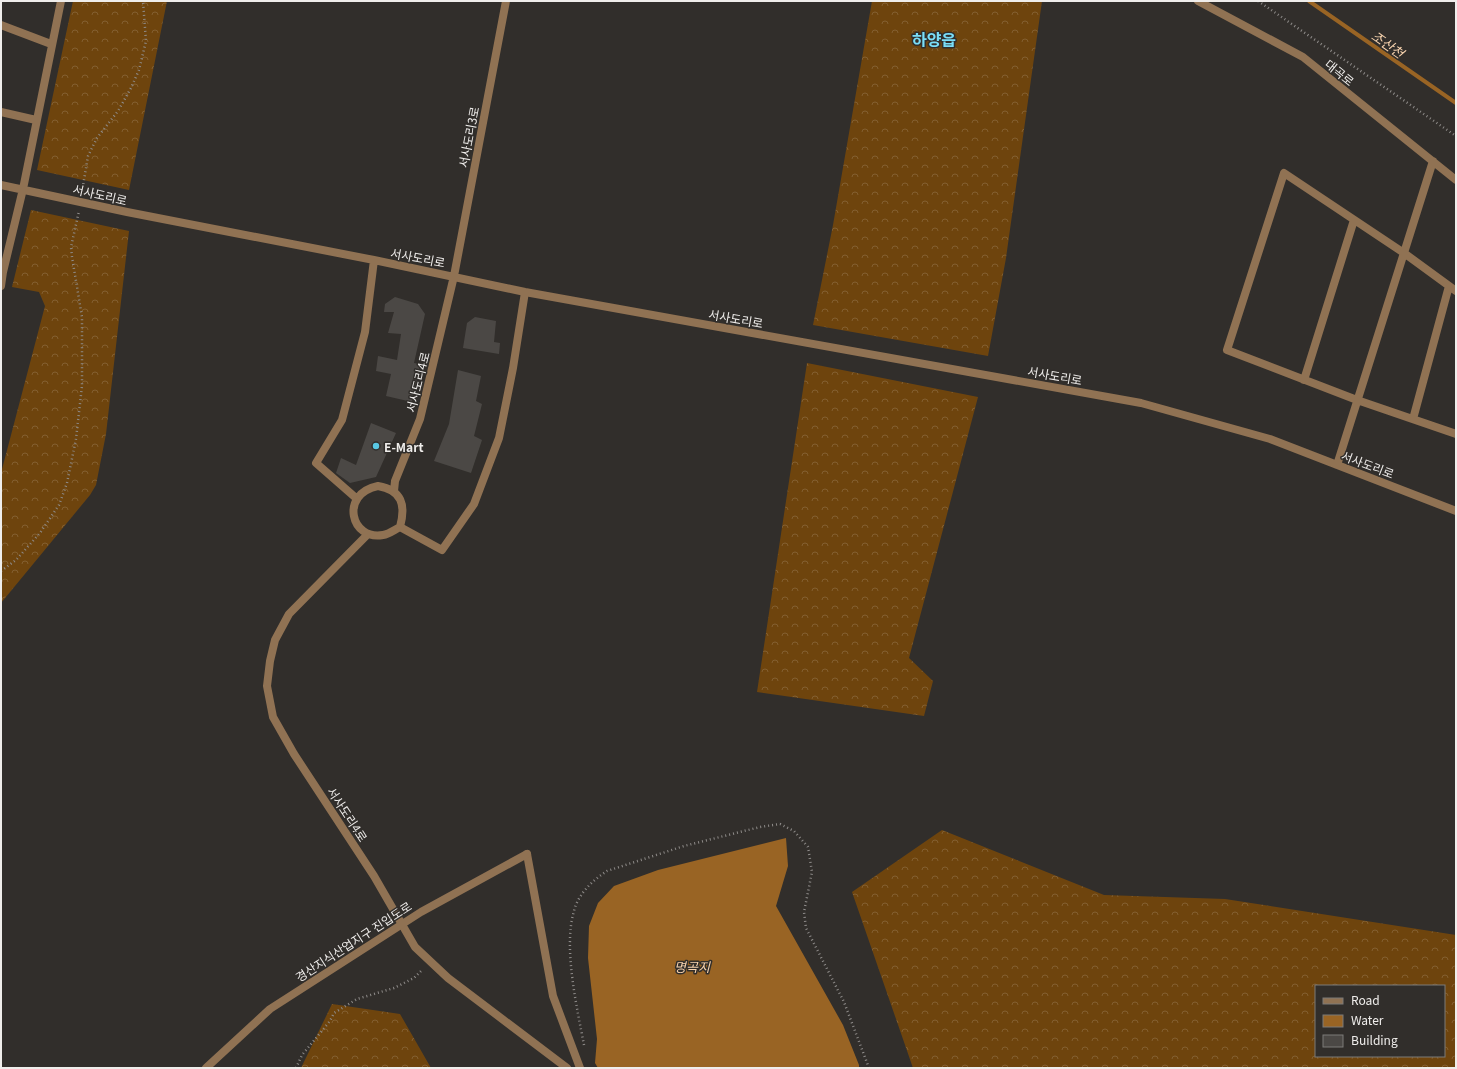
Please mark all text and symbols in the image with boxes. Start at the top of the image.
water label: 조산천 [1368,26,1409,63]
district label: 하양읍 [912,27,956,51]
street label: 대곡로 [1322,55,1358,89]
street label: 서사도리3로 [454,105,482,169]
street label: 서사도리로 [71,180,129,208]
street label: 서사도리로 [389,243,447,271]
street label: 서사도리로 [707,305,765,331]
street label: 서사도리4로 [401,350,433,414]
street label: 서사도리로 [1026,362,1084,388]
place label: E-Mart [384,438,423,455]
marker: E-Mart [371,441,381,451]
street label: 서사도리로 [1339,446,1397,482]
street label: 서사도리4로 [324,783,372,845]
street label: 경산지식산업지구 진입도로 [292,897,414,985]
water label: 명곡지 [674,957,711,976]
legend [1315,985,1445,1057]
text: Road [1351,991,1380,1008]
text: Water [1351,1011,1384,1028]
text: Building [1351,1031,1398,1048]

